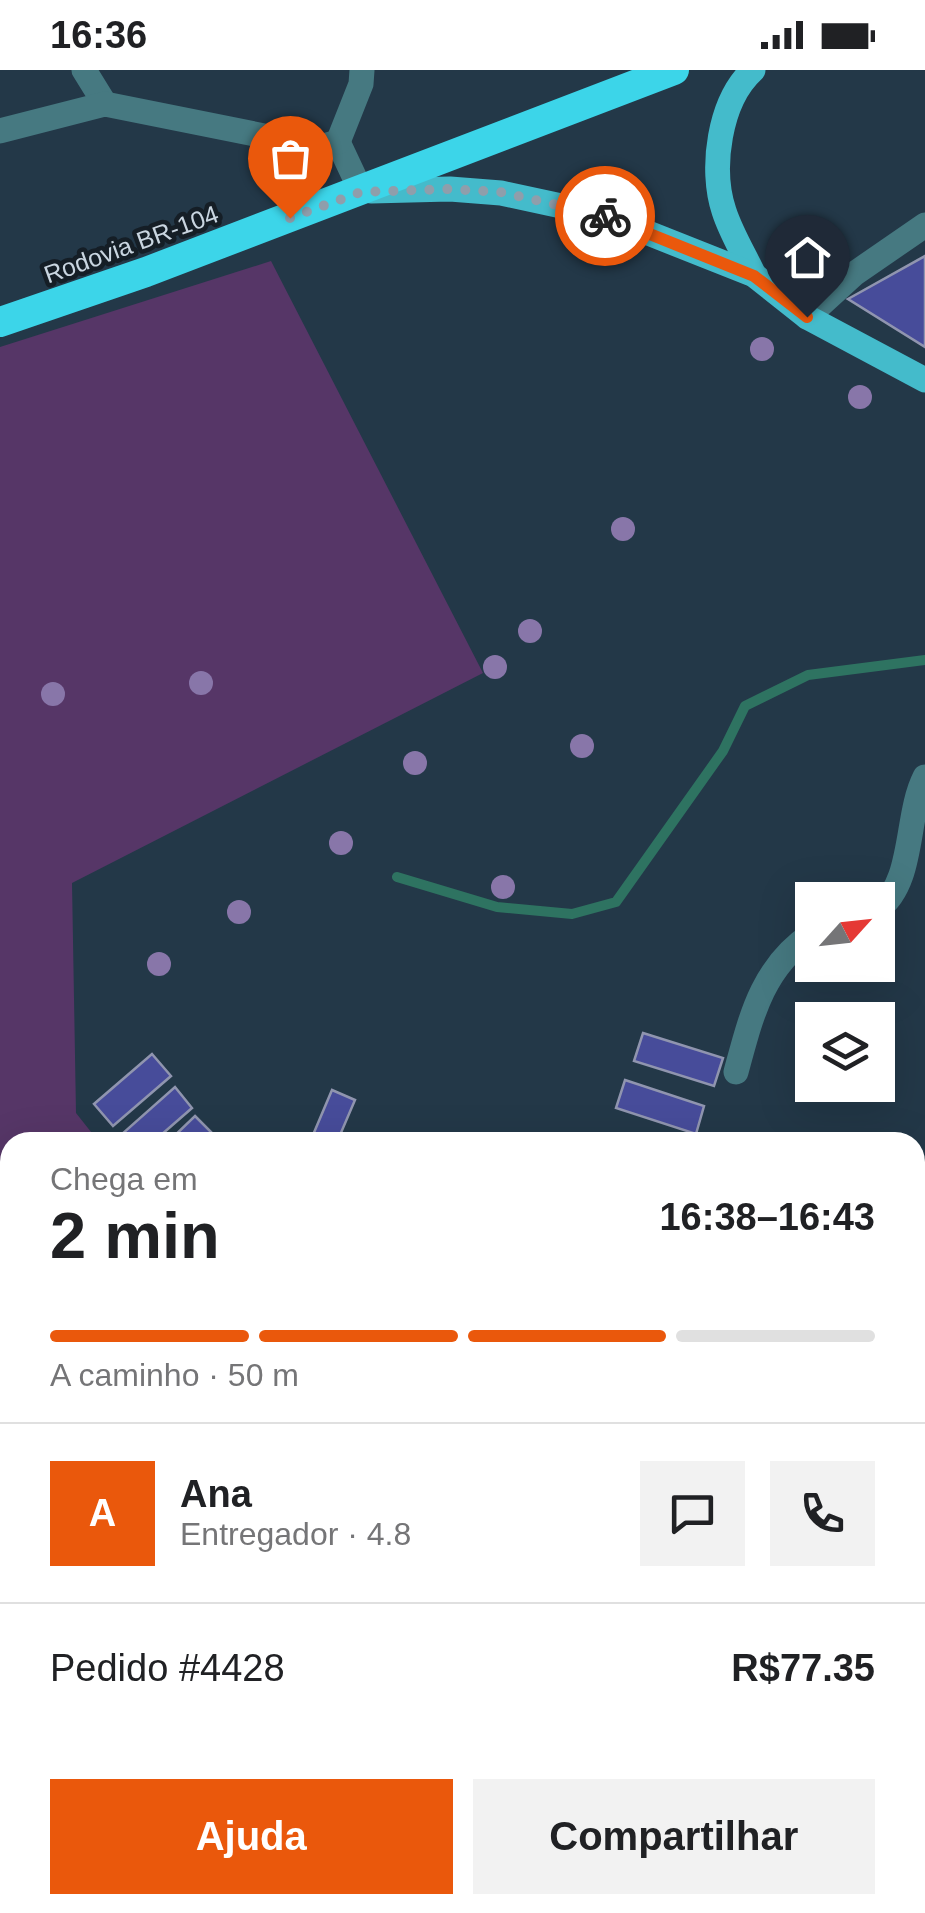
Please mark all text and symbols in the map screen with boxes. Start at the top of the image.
text: 16:36 [50,14,147,56]
pin [248,116,333,219]
icon: bag [263,131,318,186]
courier [555,166,655,266]
icon: bike [578,189,633,244]
street label: Rodovia BR-104 [40,199,222,289]
pin [765,215,850,318]
icon: home [780,230,835,285]
north arrow [795,882,895,982]
map controls [795,882,895,1102]
button: layers [795,1002,895,1102]
text: Chega em [50,1161,198,1197]
text: 16:38–16:43 [659,1196,875,1238]
text: 2 min [50,1199,220,1272]
text: A caminho · 50 m [50,1357,299,1393]
button: chat [640,1461,745,1566]
button: phone [770,1461,875,1566]
text: Ana [180,1473,252,1515]
text: A [89,1492,116,1534]
text: Entregador · 4.8 [180,1516,411,1552]
text: Pedido #4428 [50,1647,285,1689]
text: R$77.35 [731,1647,875,1689]
button: Ajuda [50,1779,453,1894]
button: Compartilhar [473,1779,875,1894]

